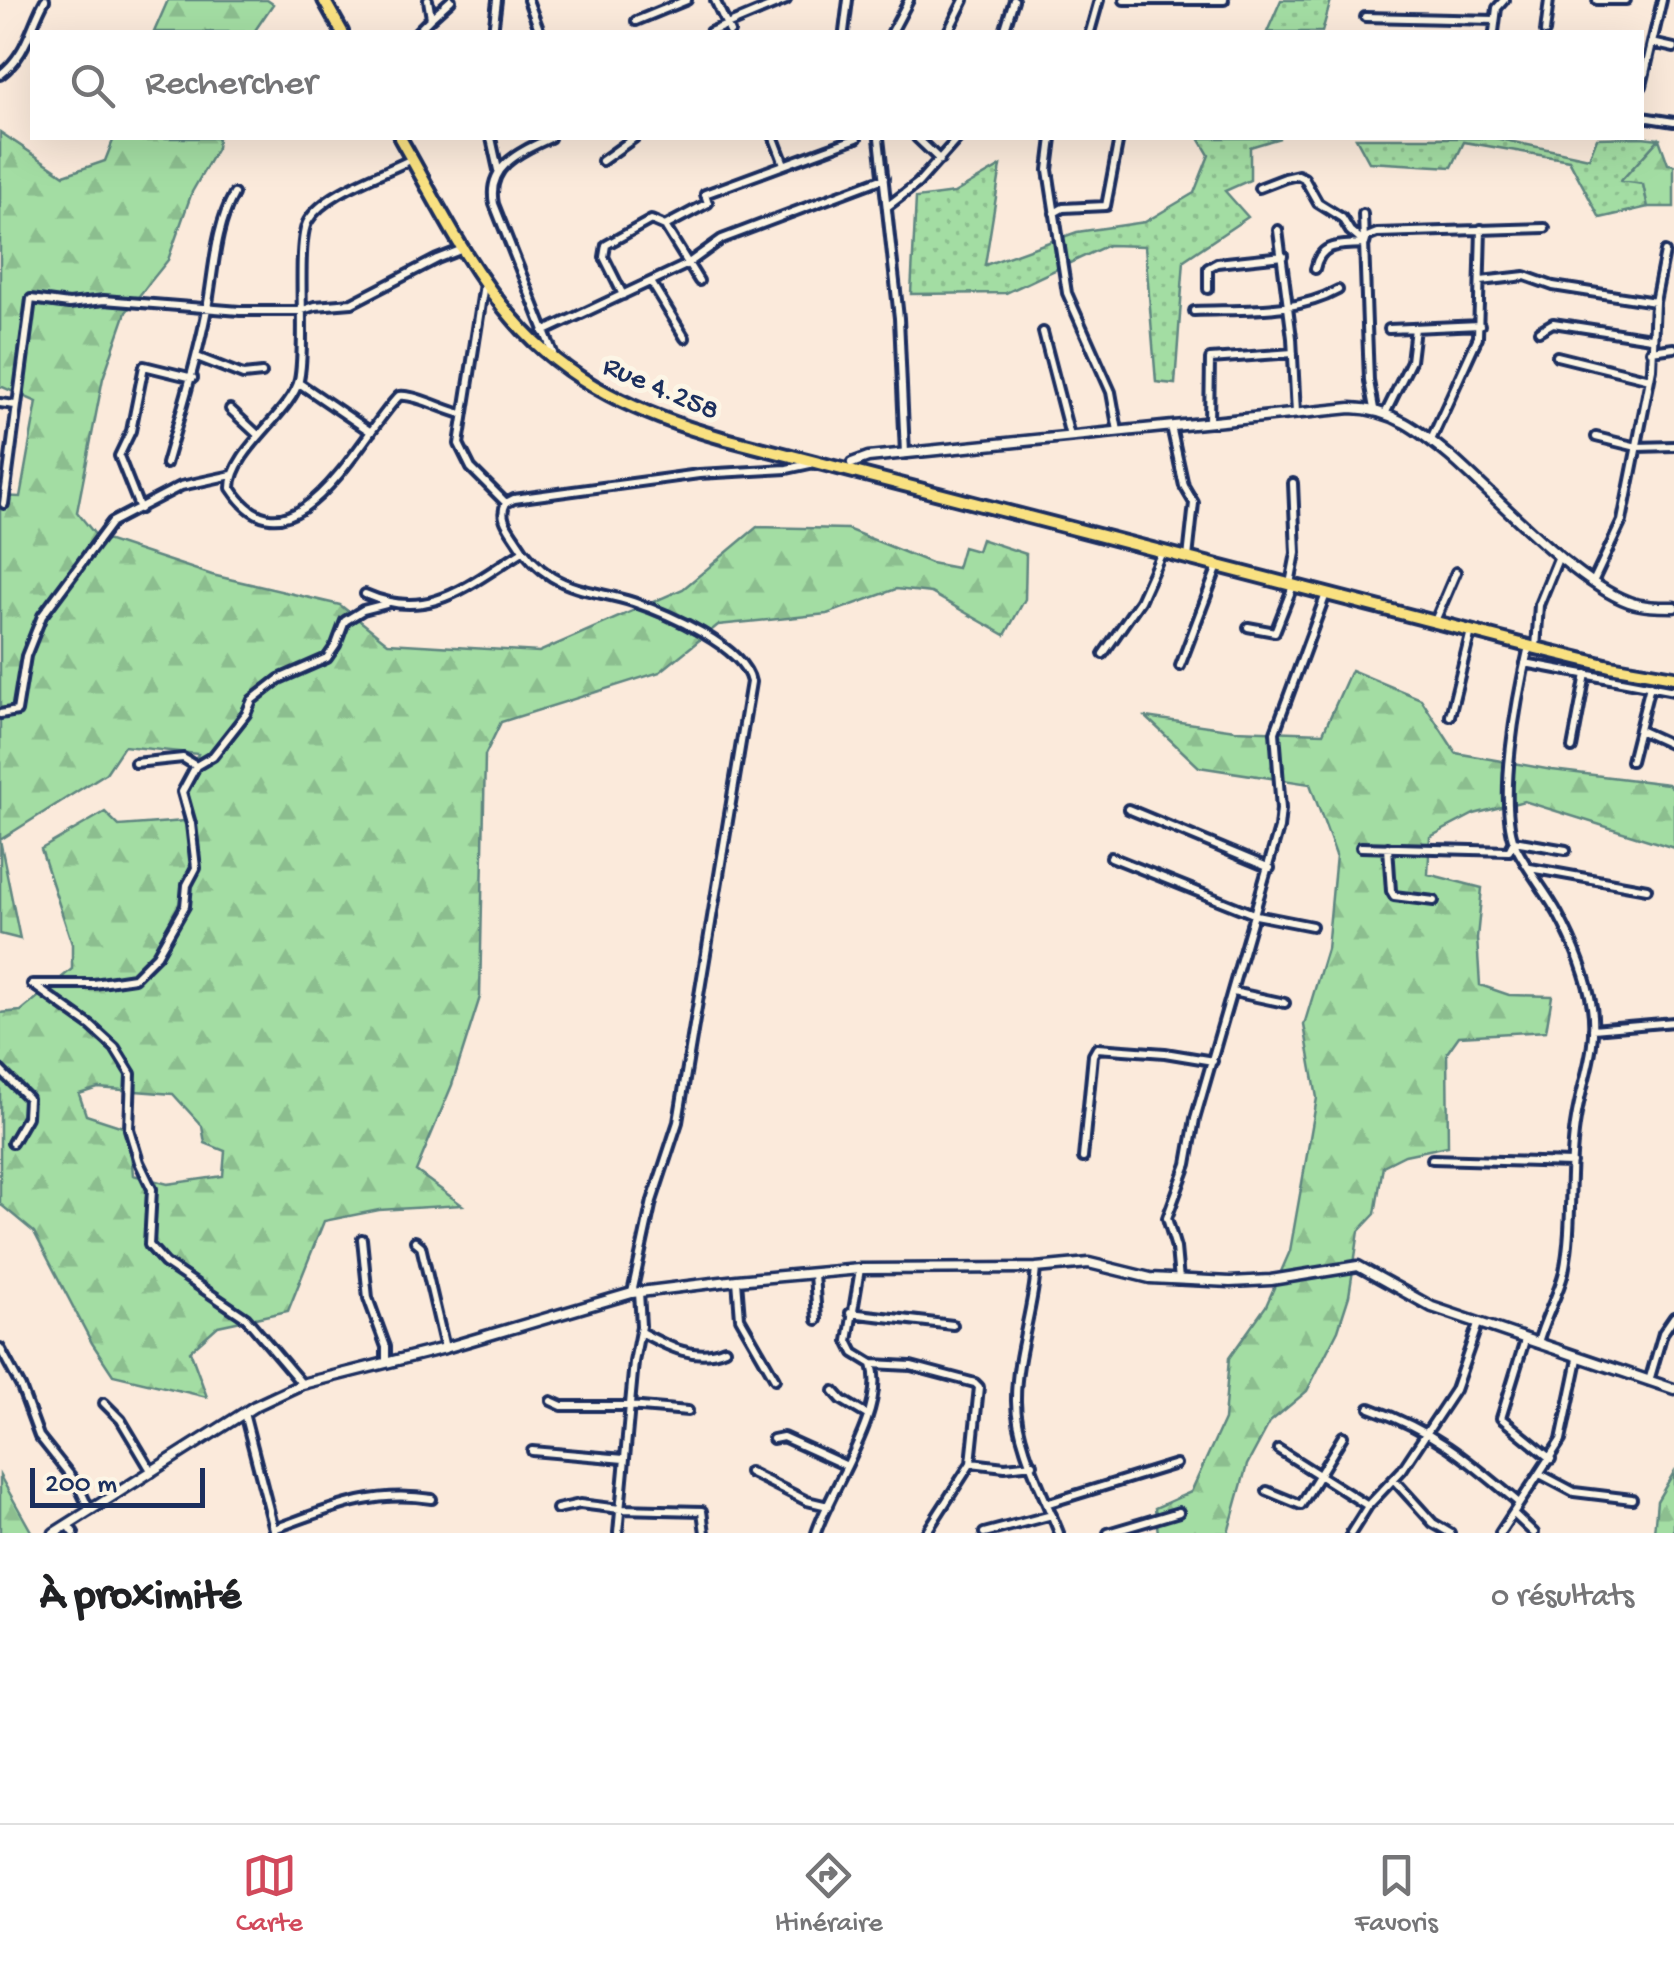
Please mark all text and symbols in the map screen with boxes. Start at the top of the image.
search box [30,30,1644,140]
icon: search [65,58,120,113]
text: Rechercher [145,63,317,107]
street label: Rue 4.258 [597,350,724,430]
scale bar [30,1463,205,1508]
text: 200 m [45,1469,117,1502]
text: À proximité [40,1574,241,1623]
text: 0 résultats [1491,1579,1634,1617]
tab: Carte [236,1848,303,1941]
tab: Itinéraire [775,1848,883,1941]
tab: Favoris [1355,1848,1438,1941]

